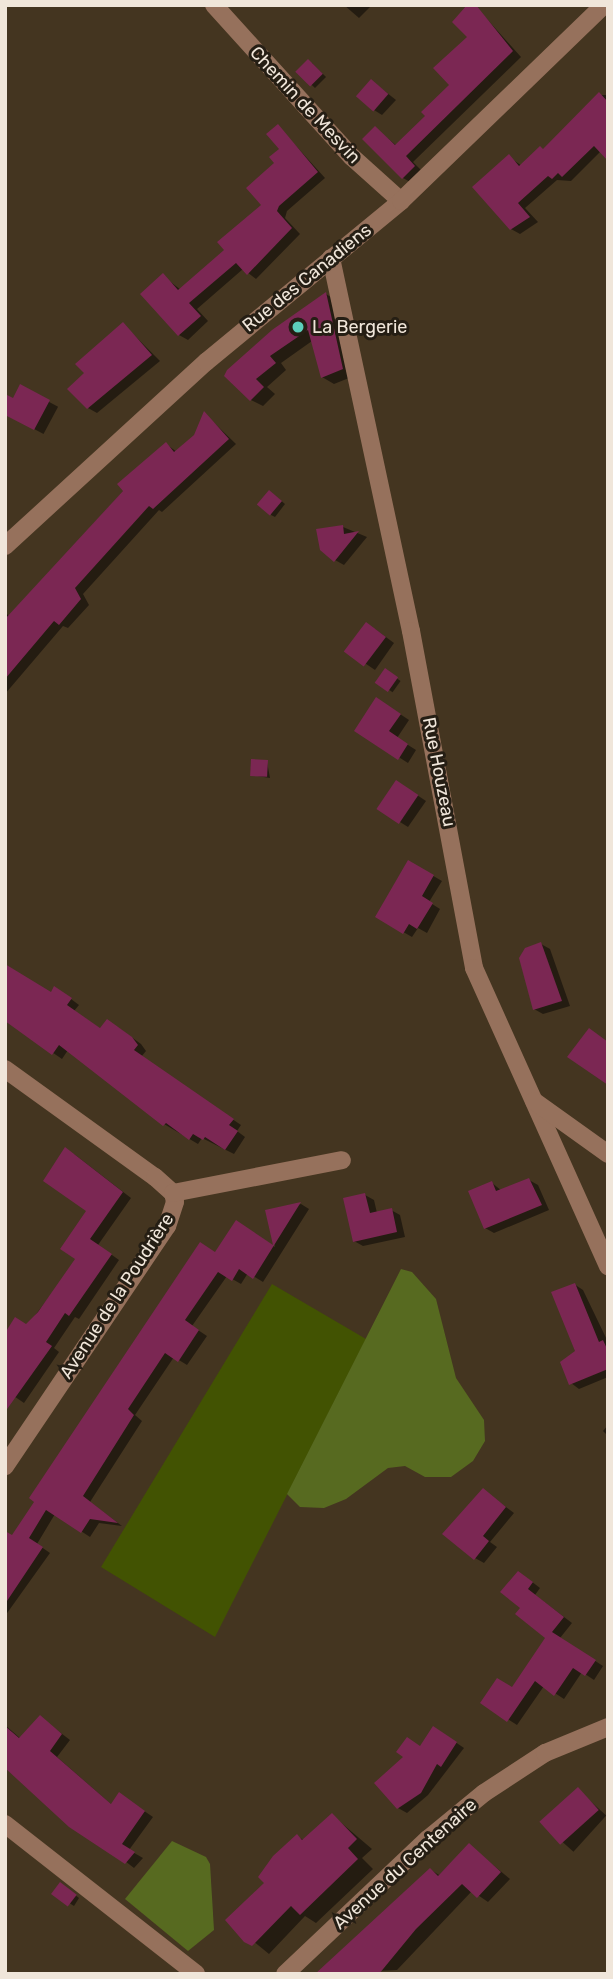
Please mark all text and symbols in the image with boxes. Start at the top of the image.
street label: Chemin de Mesvin [245,42,365,168]
street label: Rue des Canadiens [238,219,376,337]
place label: La Bergerie [312,316,407,338]
marker: La Bergerie [290,319,306,335]
street label: Rue Houzeau [418,715,460,829]
street label: Avenue de la Poudrière [55,1209,179,1383]
street label: Avenue du Centenaire [329,1794,481,1934]

